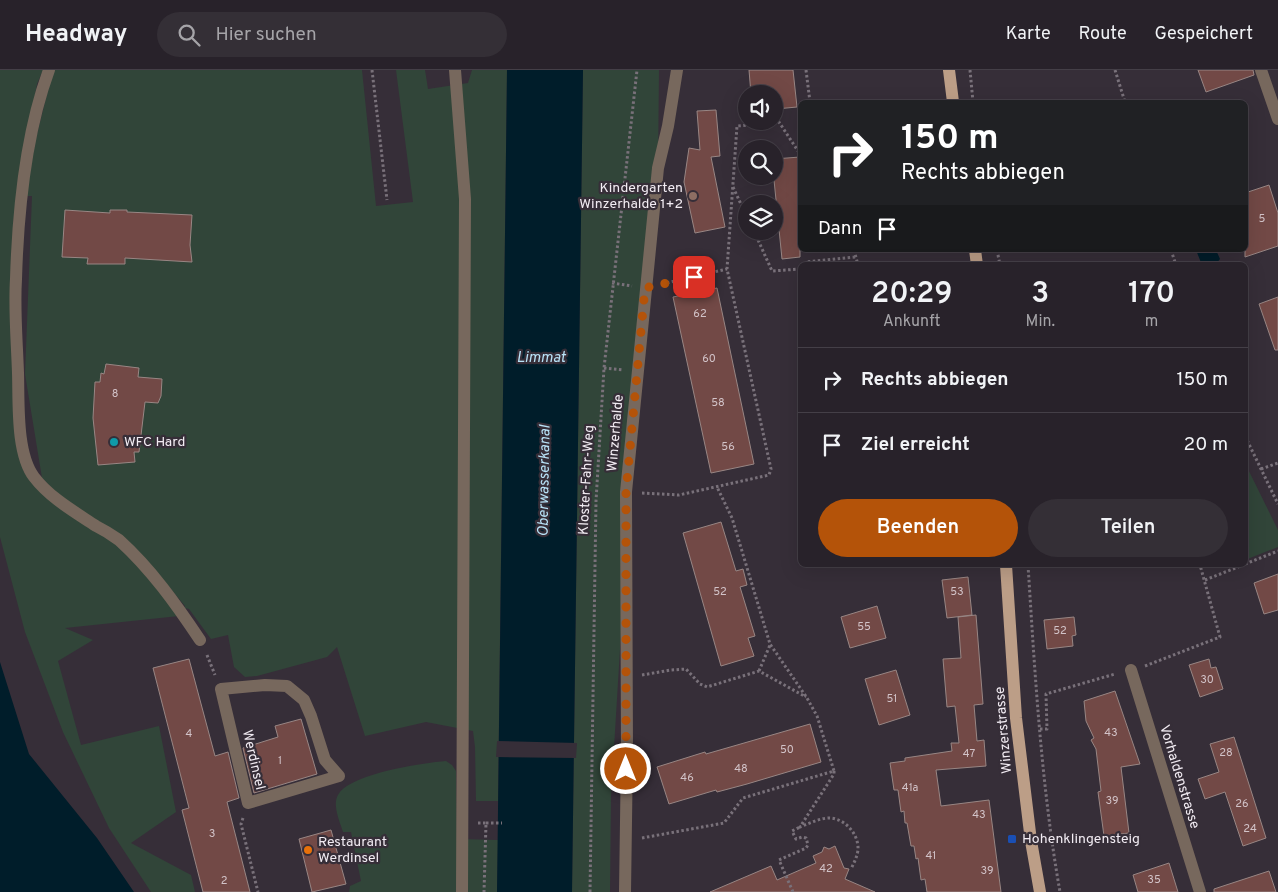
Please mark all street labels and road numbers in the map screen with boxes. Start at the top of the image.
street label: Winzerhalde [604,394,628,472]
street label: Kloster-Fahr-Weg [576,424,598,536]
street label: Winzerstrasse [992,686,1016,774]
street label: Vorhaldenstrasse [1155,723,1203,831]
street label: Werdinsel [238,728,268,792]

